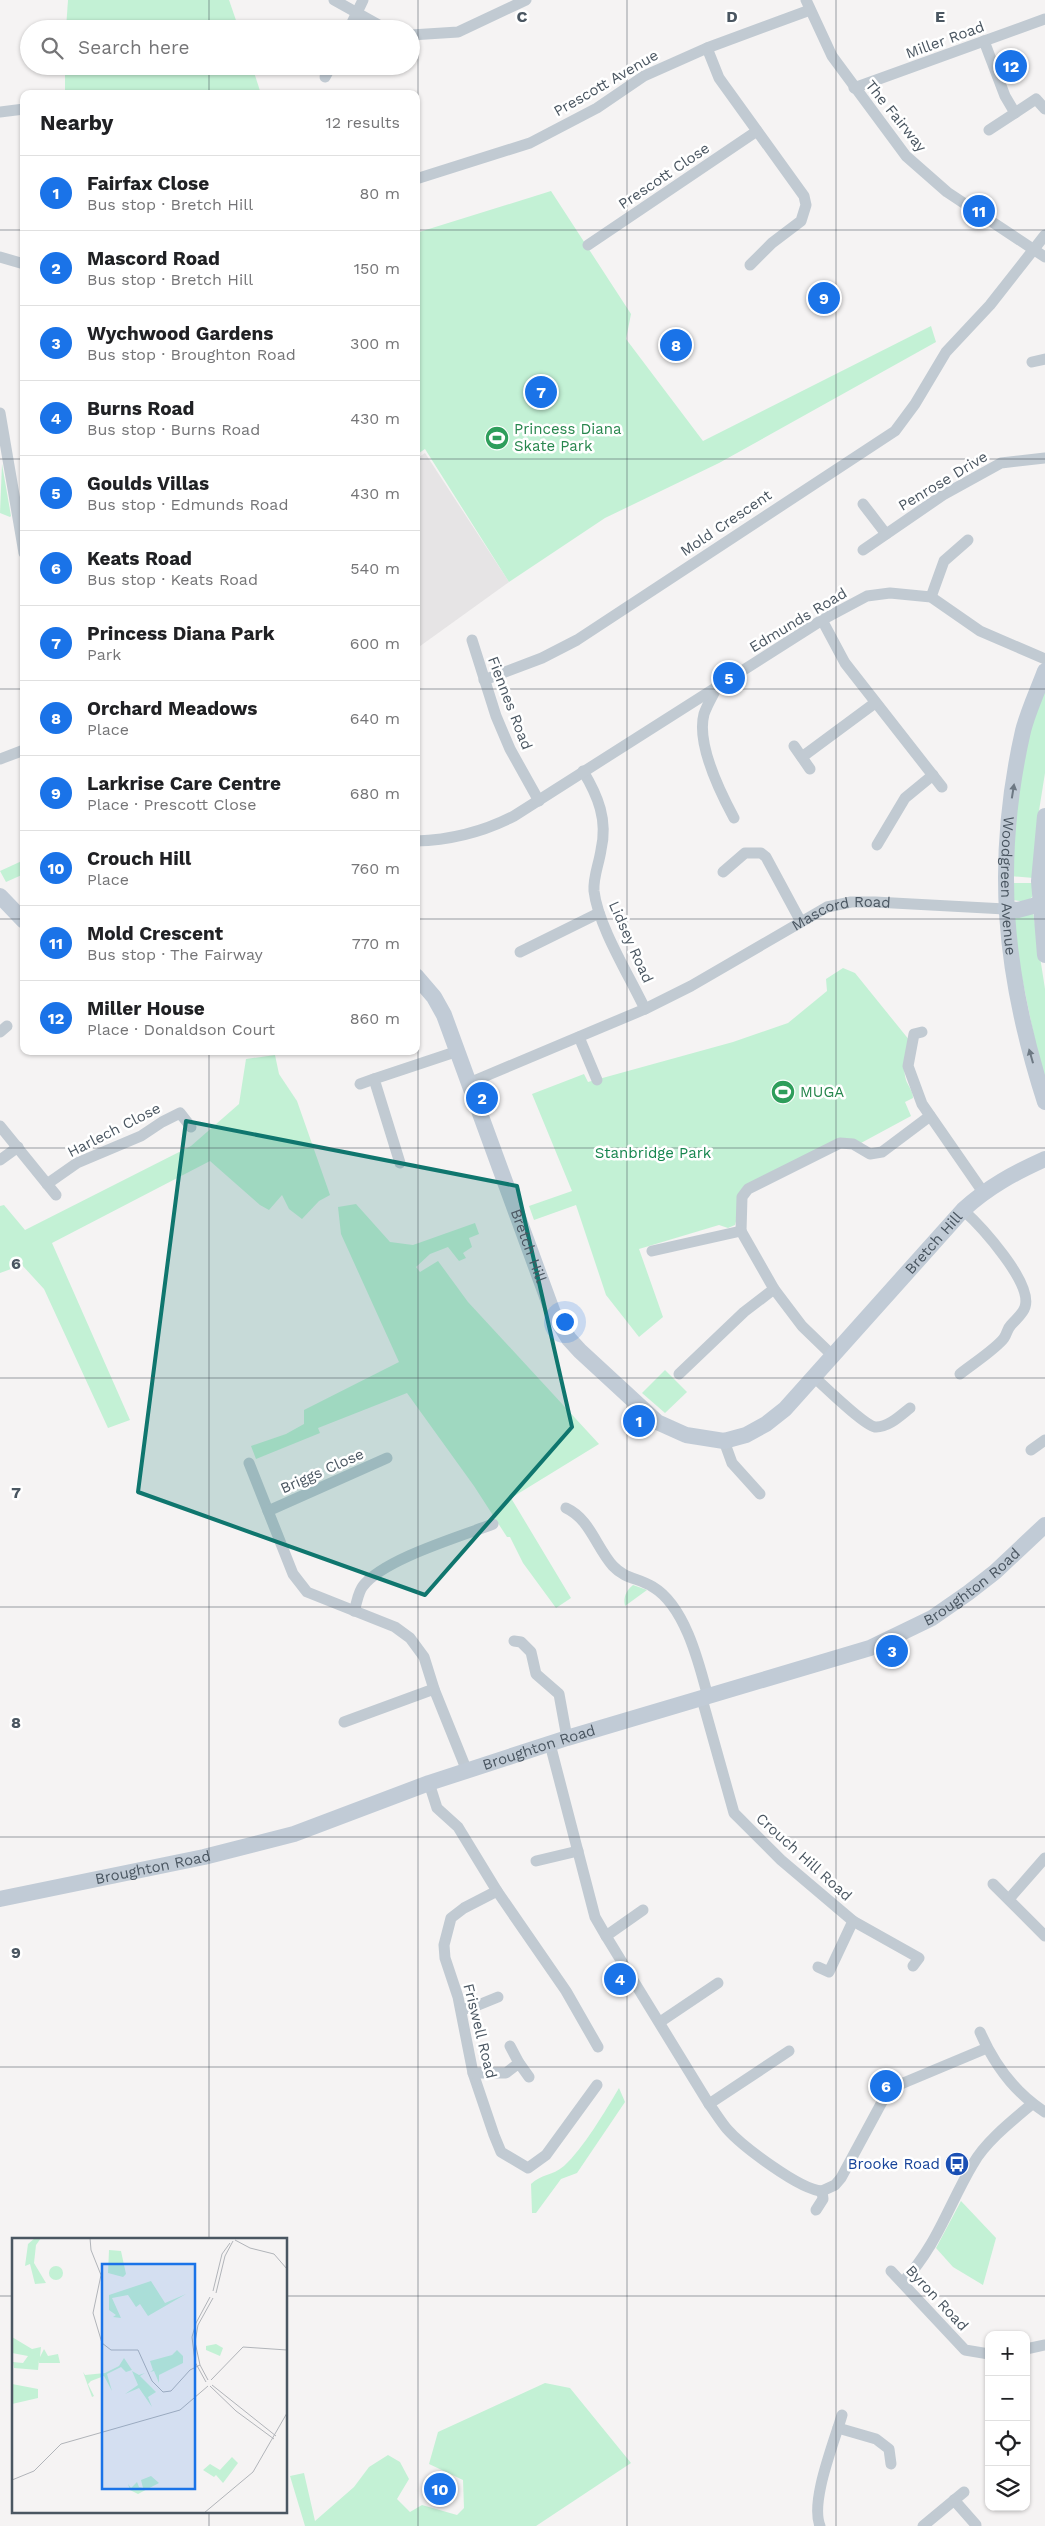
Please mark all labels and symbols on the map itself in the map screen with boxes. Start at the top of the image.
text: C [517,7,528,26]
text: D [726,7,738,26]
text: E [935,7,945,26]
street label: Miller Road [903,17,987,63]
street label: Prescott Avenue [550,46,662,120]
pin: 12 [995,47,1027,85]
street label: The Fairway [862,77,931,156]
street label: Prescott Close [615,139,713,213]
pin: 11 [963,192,995,230]
pin: 9 [808,279,840,317]
pin: 8 [660,326,692,364]
pin: 7 [525,373,557,411]
place label: Princess Diana Skate Park [514,420,622,455]
sports icon: Princess Diana Skate Park [484,425,510,451]
street label: Penrose Drive [895,447,991,515]
street label: Mold Crescent [677,485,776,560]
street label: Edmunds Road [746,584,850,656]
street label: Fiennes Road [484,654,536,752]
pin: 5 [713,659,745,697]
one-way arrow [1009,783,1017,799]
street label: Woodgreen Avenue [997,815,1020,956]
street label: Mascord Road [788,893,891,935]
street label: Lidsey Road [605,898,657,986]
one-way arrow [1027,1048,1035,1063]
pin: 2 [466,1079,498,1117]
sports icon: MUGA [770,1079,796,1105]
place label: MUGA [800,1083,844,1101]
street label: Harlech Close [64,1099,164,1161]
park label: Stanbridge Park [595,1144,712,1162]
street label: Bretch Hill [507,1206,550,1286]
street label: Bretch Hill [901,1208,966,1278]
text: 6 [11,1254,21,1273]
your location [552,1309,578,1335]
pin: 1 [623,1402,655,1440]
street label: Briggs Close [278,1445,366,1497]
text: 7 [11,1483,21,1502]
street label: Broughton Road [921,1544,1024,1630]
pin: 3 [876,1632,908,1670]
text: 8 [11,1713,21,1732]
street label: Broughton Road [480,1721,597,1774]
street label: Crouch Hill Road [752,1809,856,1905]
street label: Broughton Road [93,1847,213,1888]
text: 9 [11,1943,21,1962]
pin: 4 [604,1960,636,1998]
street label: Friswell Road [459,1982,501,2080]
pin: 6 [870,2067,902,2105]
bus stop icon: Brooke Road [944,2151,970,2177]
place label: Brooke Road [848,2155,940,2173]
inset map [12,2238,288,2514]
street label: Byron Road [902,2261,972,2335]
pin: 10 [424,2470,456,2508]

